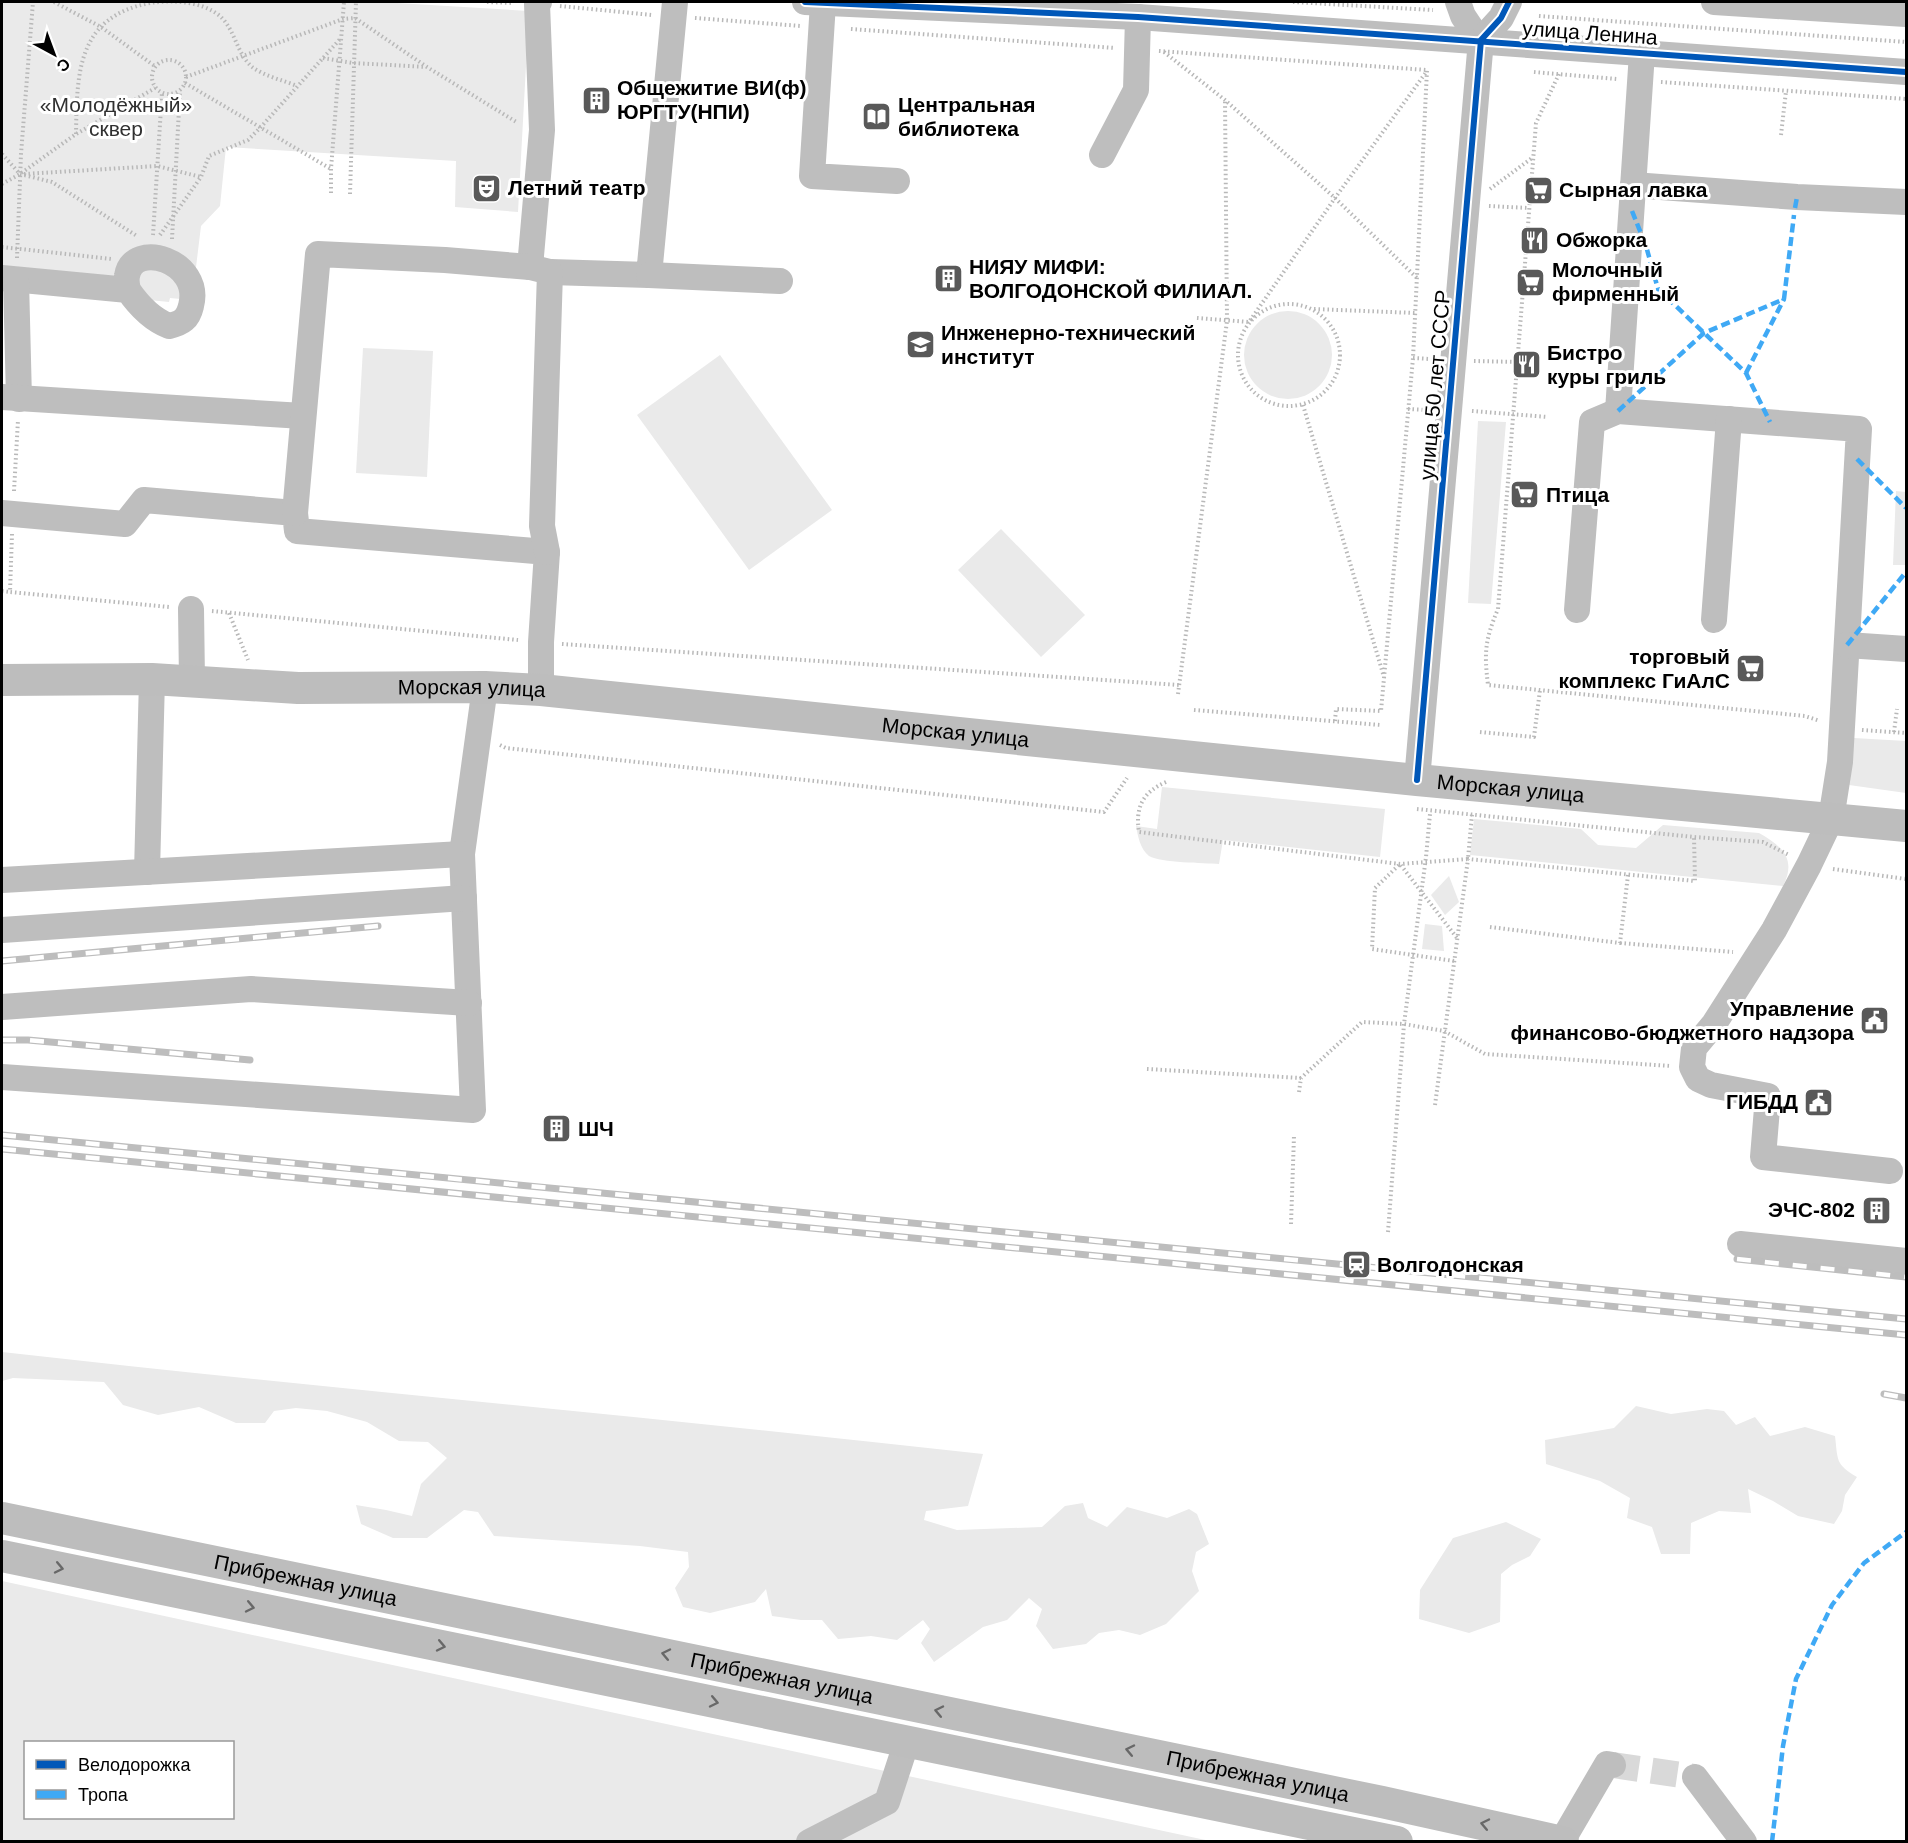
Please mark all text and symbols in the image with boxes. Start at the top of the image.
street label: улица Ленина [1522,16,1659,49]
north arrow [24,24,84,84]
text: С [53,55,73,75]
place label: Общежитие ВИ(ф) ЮРГТУ(НПИ) [617,76,807,123]
building icon: Общежитие ВИ(ф) ЮРГТУ(НПИ) [580,84,612,116]
park label: «Молодёжный» сквер [40,93,192,140]
place label: Центральная библиотека [898,93,1036,140]
library icon: Центральная библиотека [861,101,893,133]
theatre icon: Летний театр [471,172,503,204]
supermarket icon: Сырная лавка [1522,174,1554,206]
place label: Летний театр [508,176,646,199]
place label: Сырная лавка [1559,178,1708,201]
restaurant icon: Обжорка [1519,224,1551,256]
place label: Обжорка [1556,228,1648,251]
place label: НИЯУ МИФИ: ВОЛГОДОНСКОЙ ФИЛИАЛ. [969,255,1252,302]
place label: Молочный фирменный [1552,258,1679,305]
building icon: НИЯУ МИФИ: ВОЛГОДОНСКОЙ ФИЛИАЛ. [932,263,964,295]
supermarket icon: Молочный фирменный [1515,266,1547,298]
street label: улица 50 лет СССР [1415,289,1454,481]
place label: Инженерно-технический институт [941,321,1195,368]
school or university icon: Инженерно-технический институт [904,329,936,361]
place label: Бистро куры гриль [1547,341,1666,388]
restaurant icon: Бистро куры гриль [1510,349,1542,381]
supermarket icon: Птица [1509,479,1541,511]
place label: Птица [1546,483,1609,506]
place label: торговый комплекс ГиАлС [1559,645,1730,692]
supermarket icon: торговый комплекс ГиАлС [1735,653,1767,685]
street label: Морская улица [398,675,547,701]
street label: Морская улица [881,713,1031,751]
street label: Морская улица [1436,770,1586,807]
place label: Управление финансово-бюджетного надзора [1511,997,1854,1044]
public building icon: Управление финансово-бюджетного надзора [1859,1005,1891,1037]
public building icon: ГИБДД [1803,1086,1835,1118]
place label: ГИБДД [1726,1090,1798,1113]
building icon: ШЧ [541,1113,573,1145]
place label: ШЧ [578,1117,614,1140]
building icon: ЭЧС-802 [1860,1194,1892,1226]
place label: ЭЧС-802 [1768,1198,1855,1221]
station icon: Волгодонская [1340,1249,1372,1281]
place label: Волгодонская [1377,1253,1524,1276]
street label: Прибрежная улица [212,1550,399,1610]
one-way arrow [54,1561,64,1574]
one-way arrow [245,1600,255,1613]
one-way arrow [436,1639,446,1652]
street label: Прибрежная улица [688,1648,875,1708]
one-way arrow [661,1649,671,1662]
one-way arrow [709,1695,719,1708]
one-way arrow [934,1705,944,1718]
legend [24,1741,234,1819]
one-way arrow [1125,1744,1135,1757]
street label: Прибрежная улица [1164,1746,1352,1806]
text: Велодорожка [78,1755,191,1775]
text: Тропа [78,1785,129,1805]
one-way arrow [1481,1819,1491,1832]

